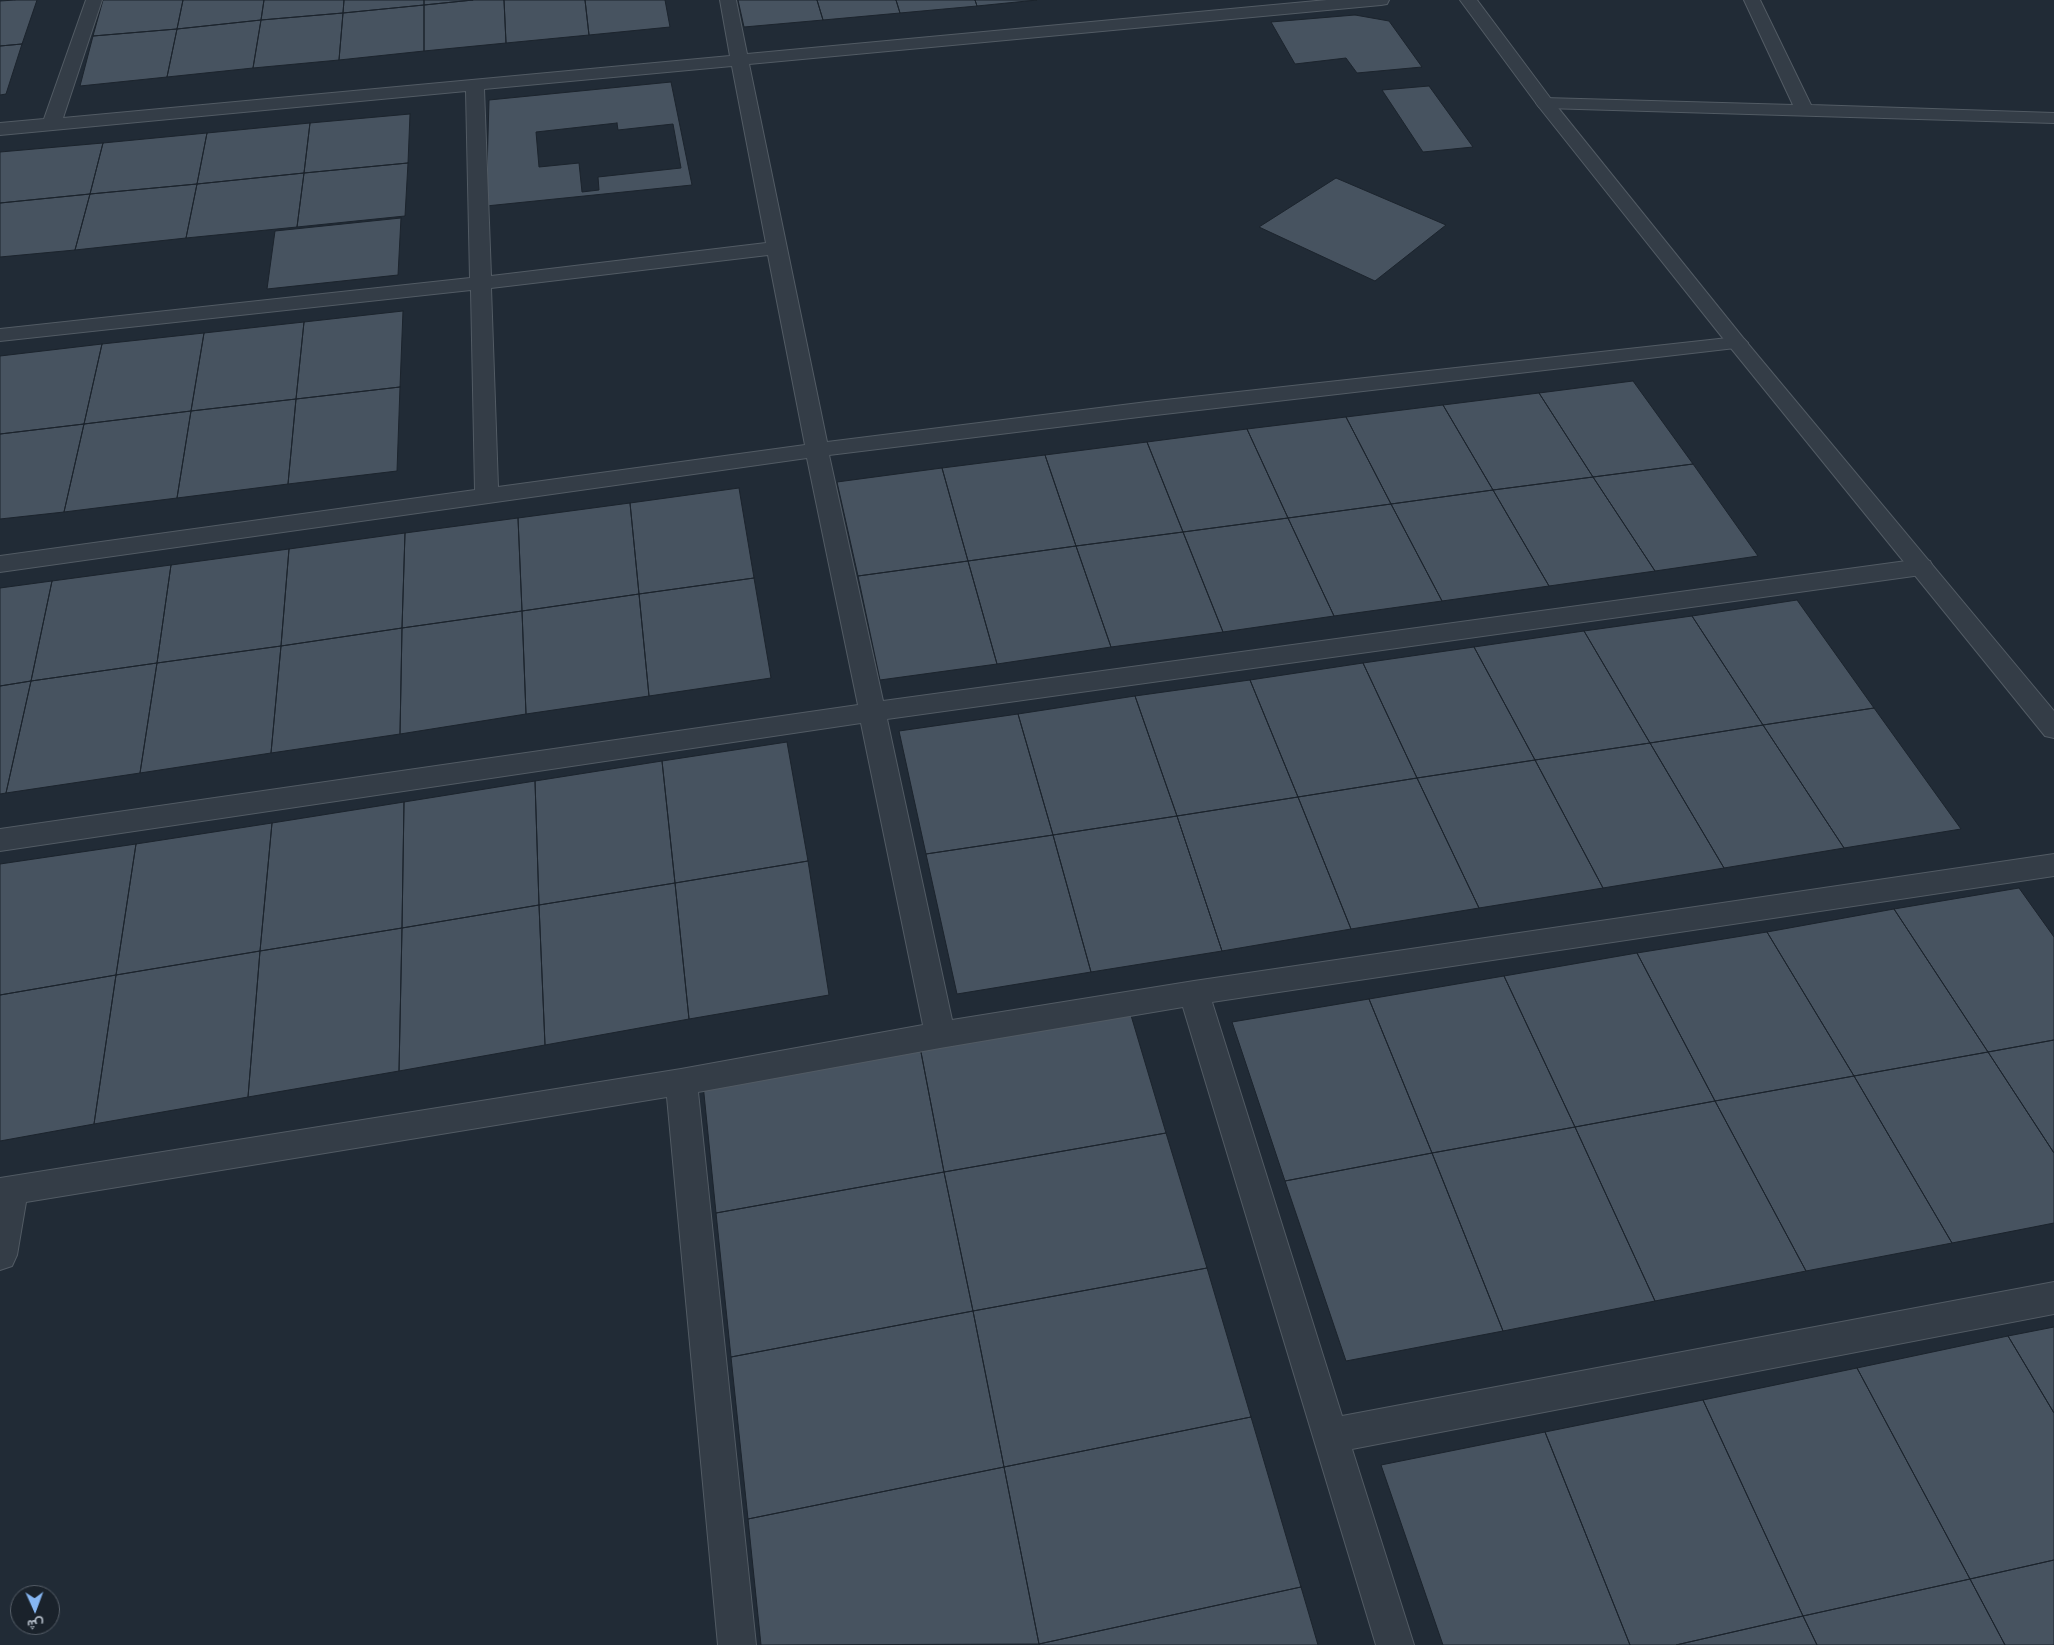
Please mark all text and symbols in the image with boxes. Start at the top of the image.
north arrow [10,1585,60,1635]
text: ش [27,1615,44,1634]

